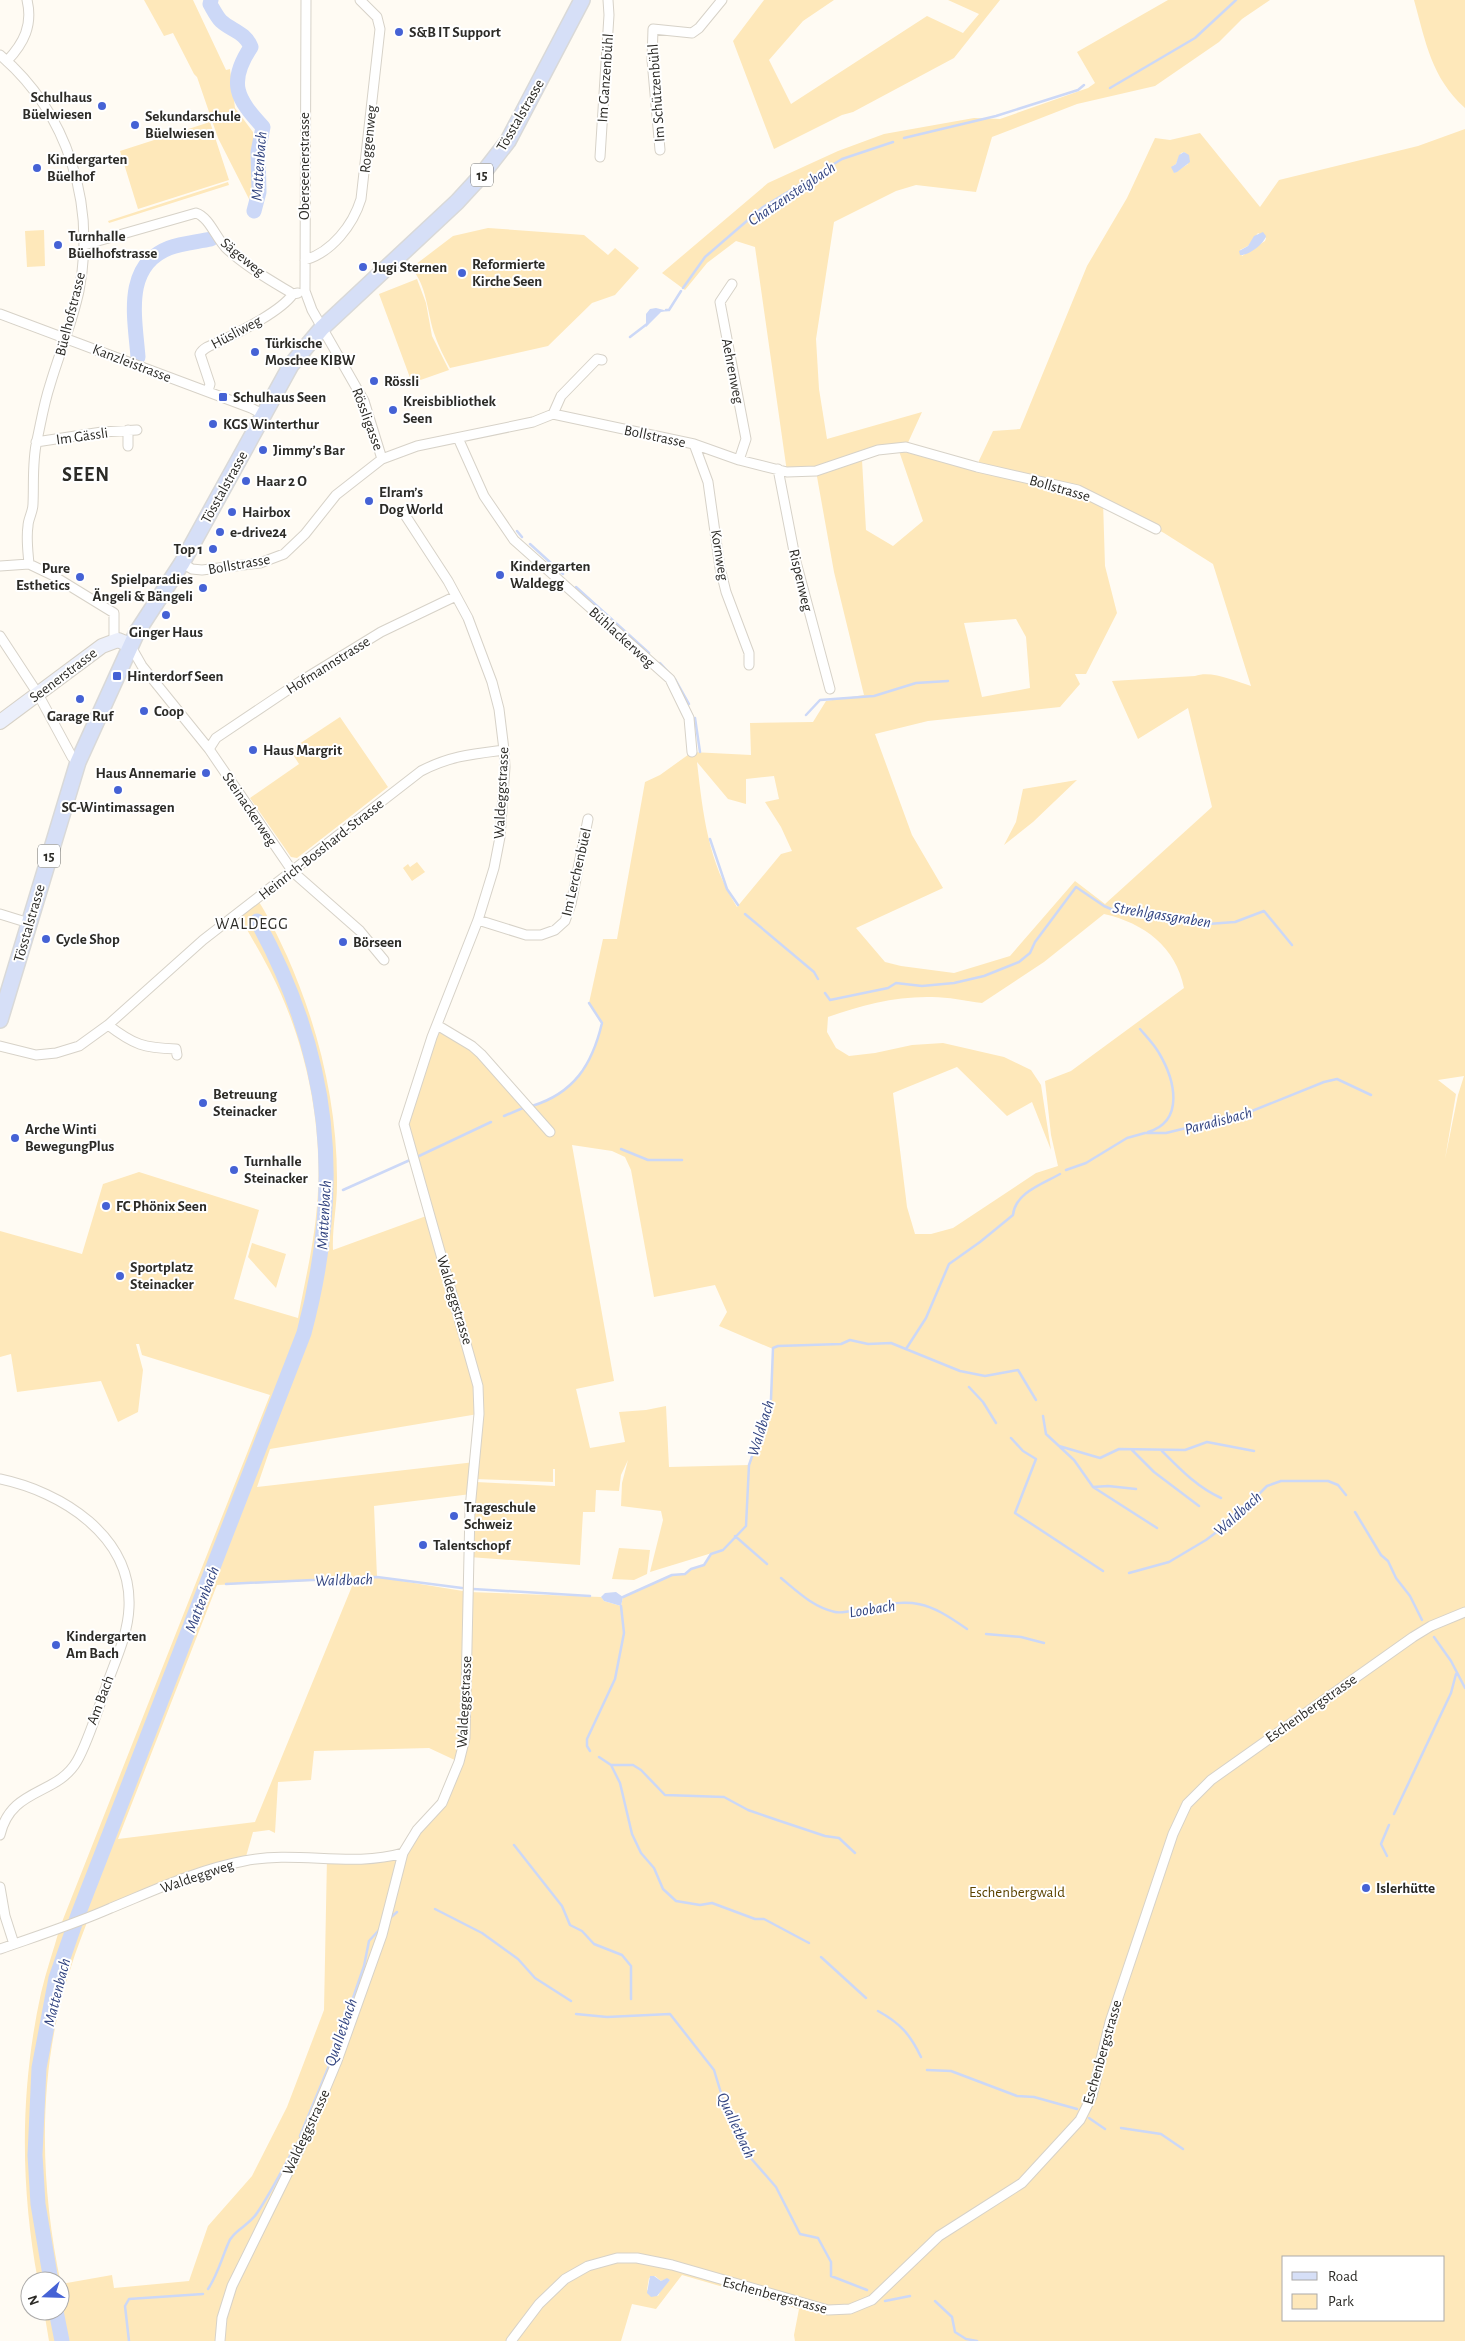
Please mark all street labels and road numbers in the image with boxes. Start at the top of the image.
street label: Im Ganzenbühl [595,33,616,123]
street label: Im Schützenbühl [646,43,667,143]
street label: Tösstalstrasse [494,77,547,154]
street label: Roggenweg [357,104,380,174]
street label: Oberseenerstrasse [297,112,312,220]
road number: 15 [471,164,493,186]
street label: Sägeweg [218,235,268,280]
street label: Büelhofstrasse [53,271,88,358]
street label: Hüsliweg [209,313,264,352]
street label: Aehrenweg [719,337,746,406]
street label: Kanzleistrasse [90,342,173,385]
street label: Rössligasse [349,386,386,453]
street label: Bollstrasse [623,423,687,450]
street label: Im Gässli [55,425,109,448]
street label: Tösstalstrasse [198,448,250,526]
street label: Bollstrasse [1028,473,1092,504]
street label: Kornweg [708,529,731,582]
street label: Rispenweg [786,547,815,613]
street label: Bollstrasse [207,552,271,577]
street label: Bühlackerweg [586,604,658,671]
street label: Hofmannstrasse [284,634,373,697]
street label: Seenerstrasse [27,645,100,705]
street label: Waldeggstrasse [492,746,511,840]
street label: Steinackerweg [220,770,280,849]
street label: Heinrich-Bosshard-Strasse [256,796,387,903]
street label: Im Lerchenbüel [559,826,594,918]
road number: 15 [38,844,60,868]
street label: Tösstalstrasse [11,882,48,964]
street label: Waldeggstrasse [434,1254,475,1347]
street label: Waldeggstrasse [455,1655,474,1749]
street label: Eschenbergstrasse [1263,1671,1360,1745]
street label: Am Bach [84,1673,117,1727]
street label: Waldeggweg [159,1857,236,1896]
street label: Eschenbergstrasse [1080,1998,1125,2106]
street label: Waldeggstrasse [280,2087,333,2177]
street label: Eschenbergstrasse [721,2274,829,2317]

